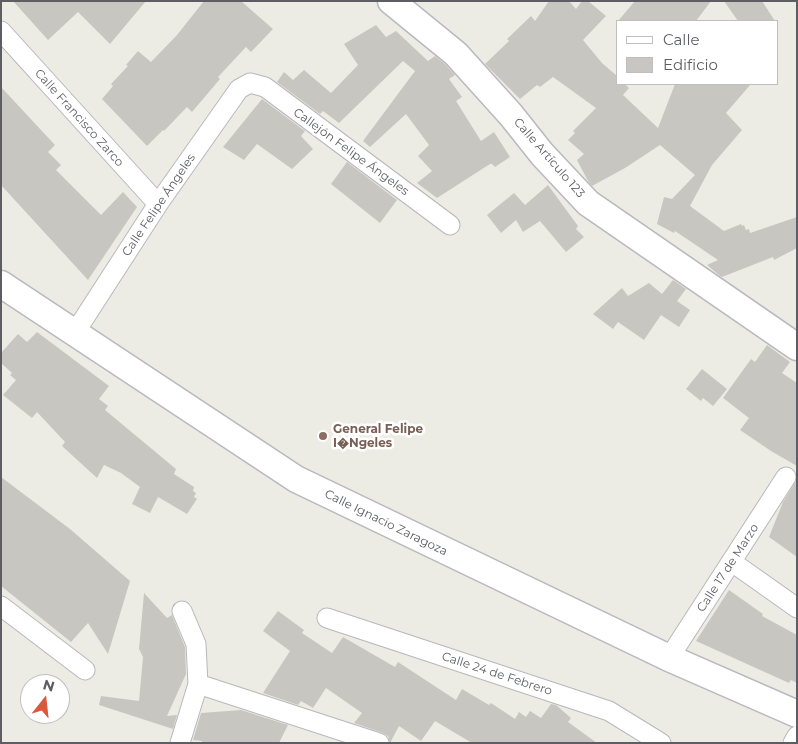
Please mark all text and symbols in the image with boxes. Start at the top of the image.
legend [616,20,778,85]
text: Calle [663,30,700,49]
text: Edificio [663,55,718,74]
street label: Calle Francisco Zarco [31,66,127,170]
street label: Callejón Felipe Ángeles [290,105,412,199]
street label: Calle Artículo 123 [511,115,587,201]
street label: Calle Felipe Ángeles [119,151,199,259]
place label: General Felipe I�Ngeles [333,422,423,450]
marker: General Felipe I�Ngeles [317,430,329,442]
street label: Calle Ignacio Zaragoza [322,487,450,559]
street label: Calle 17 de Marzo [694,521,762,615]
street label: Calle 24 de Febrero [440,649,554,699]
north arrow [20,674,70,724]
text: N [41,675,57,696]

